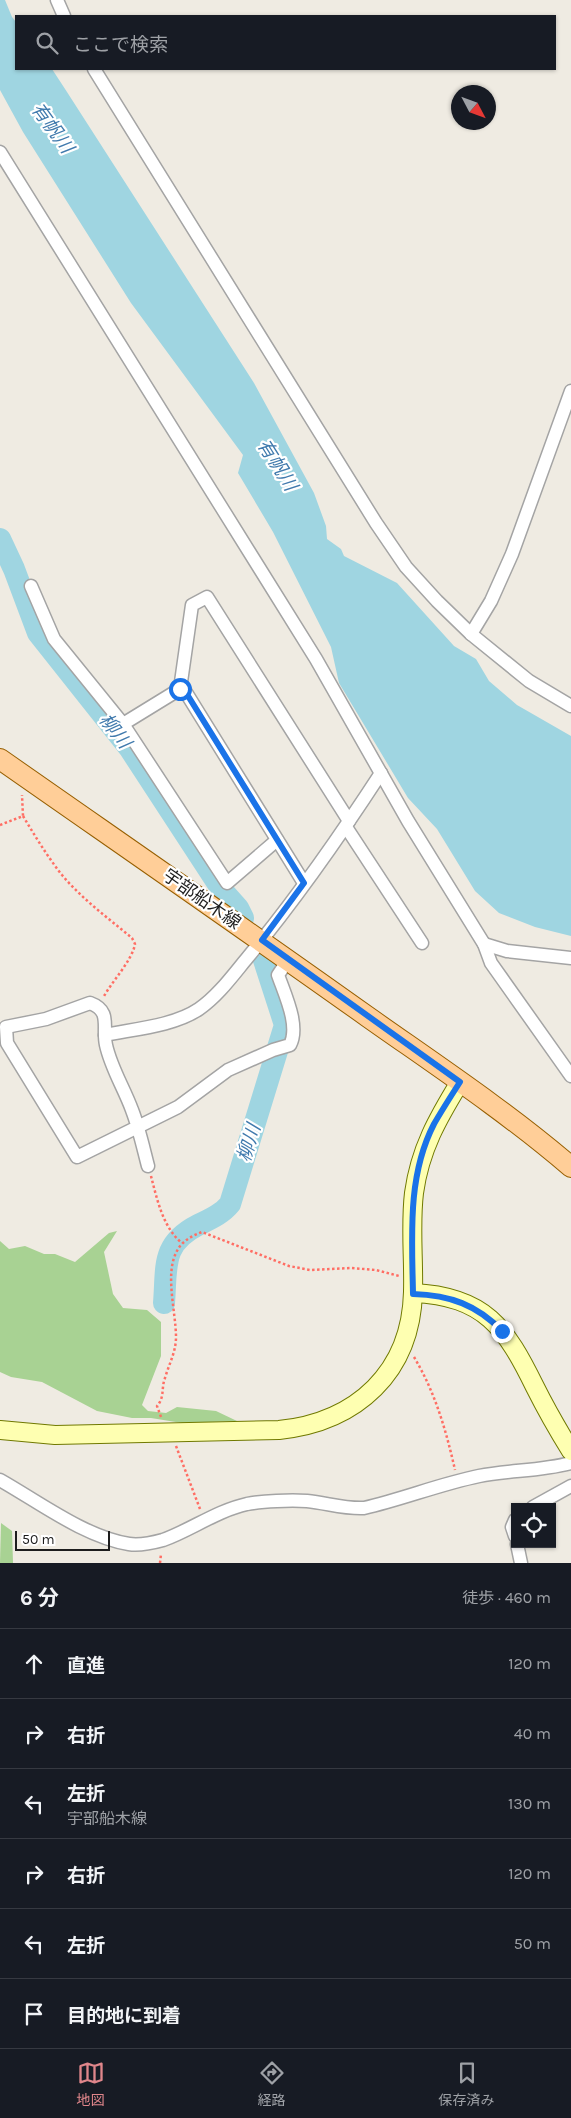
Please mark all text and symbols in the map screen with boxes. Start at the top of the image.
search box [15,15,556,70]
icon: search [33,29,61,57]
text: ここで検索 [73,34,168,56]
north arrow [451,85,496,130]
water label: 有帆川 [26,98,79,159]
water label: 有帆川 [253,435,302,497]
route start [169,678,192,701]
water label: 柳川 [95,709,137,754]
street label: 宇部船木線 [159,864,245,934]
water label: 柳川 [233,1120,266,1164]
route end [491,1320,514,1343]
map controls [511,1503,556,1548]
button: locate [511,1503,556,1548]
scale bar [15,1528,110,1551]
text: 50 m [22,1531,55,1548]
text: 6 分 [20,1586,59,1610]
text: 徒歩 · 460 m [462,1588,551,1607]
icon: ahead [20,1650,48,1678]
text: 120 m [508,1654,551,1673]
text: 直進 [67,1655,105,1677]
icon: right [20,1720,48,1748]
text: 40 m [514,1724,551,1743]
text: 右折 [67,1725,105,1747]
text: 左折 [67,1783,105,1805]
icon: left [20,1790,48,1818]
text: 130 m [508,1794,551,1813]
text: 宇部船木線 [67,1809,147,1828]
icon: right [20,1860,48,1888]
text: 120 m [508,1864,551,1883]
text: 右折 [67,1865,105,1887]
icon: left [20,1930,48,1958]
text: 50 m [514,1934,551,1953]
text: 左折 [67,1935,105,1957]
icon: arrive [20,2000,48,2028]
text: 目的地に到着 [67,2005,181,2027]
tab: 地図 [77,2059,105,2109]
tab: 経路 [258,2059,286,2109]
tab: 保存済み [439,2059,495,2109]

